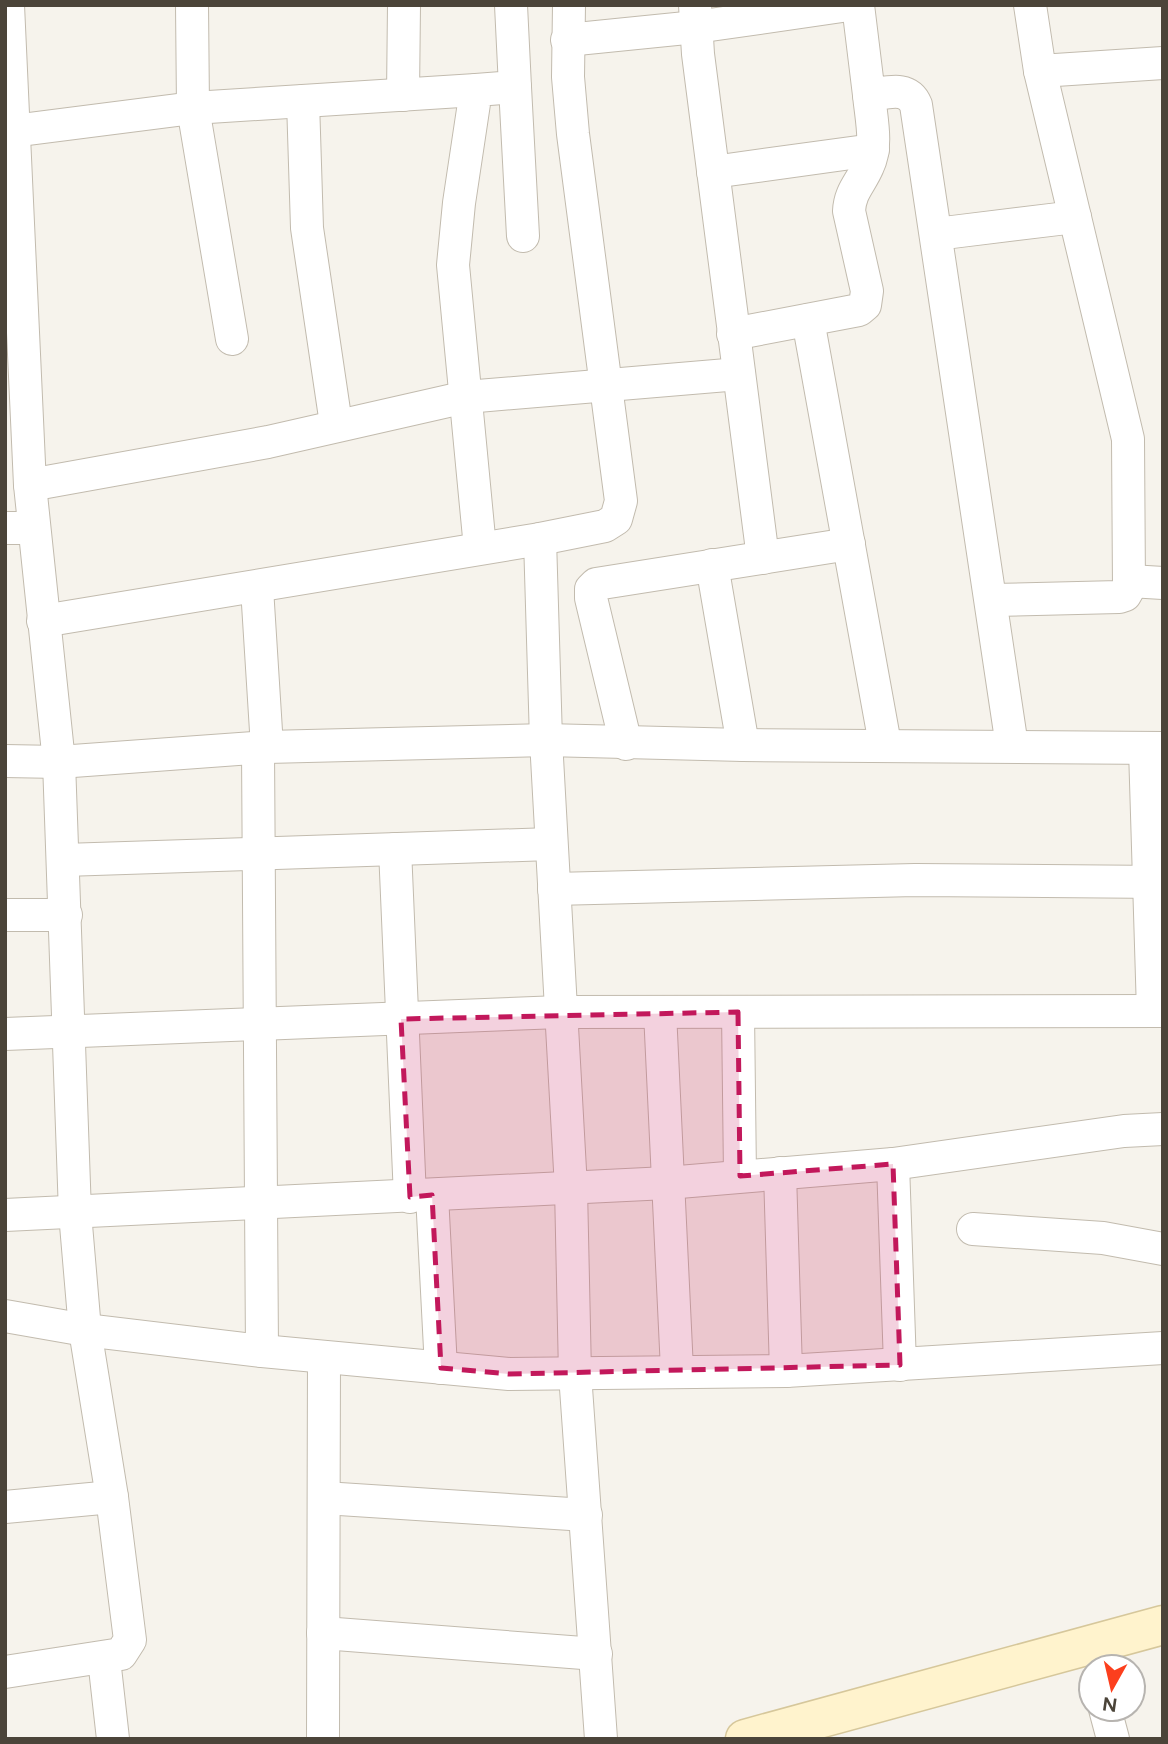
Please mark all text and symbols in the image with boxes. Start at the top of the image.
north arrow [1077,1653,1147,1723]
text: N [1101,1692,1119,1717]

